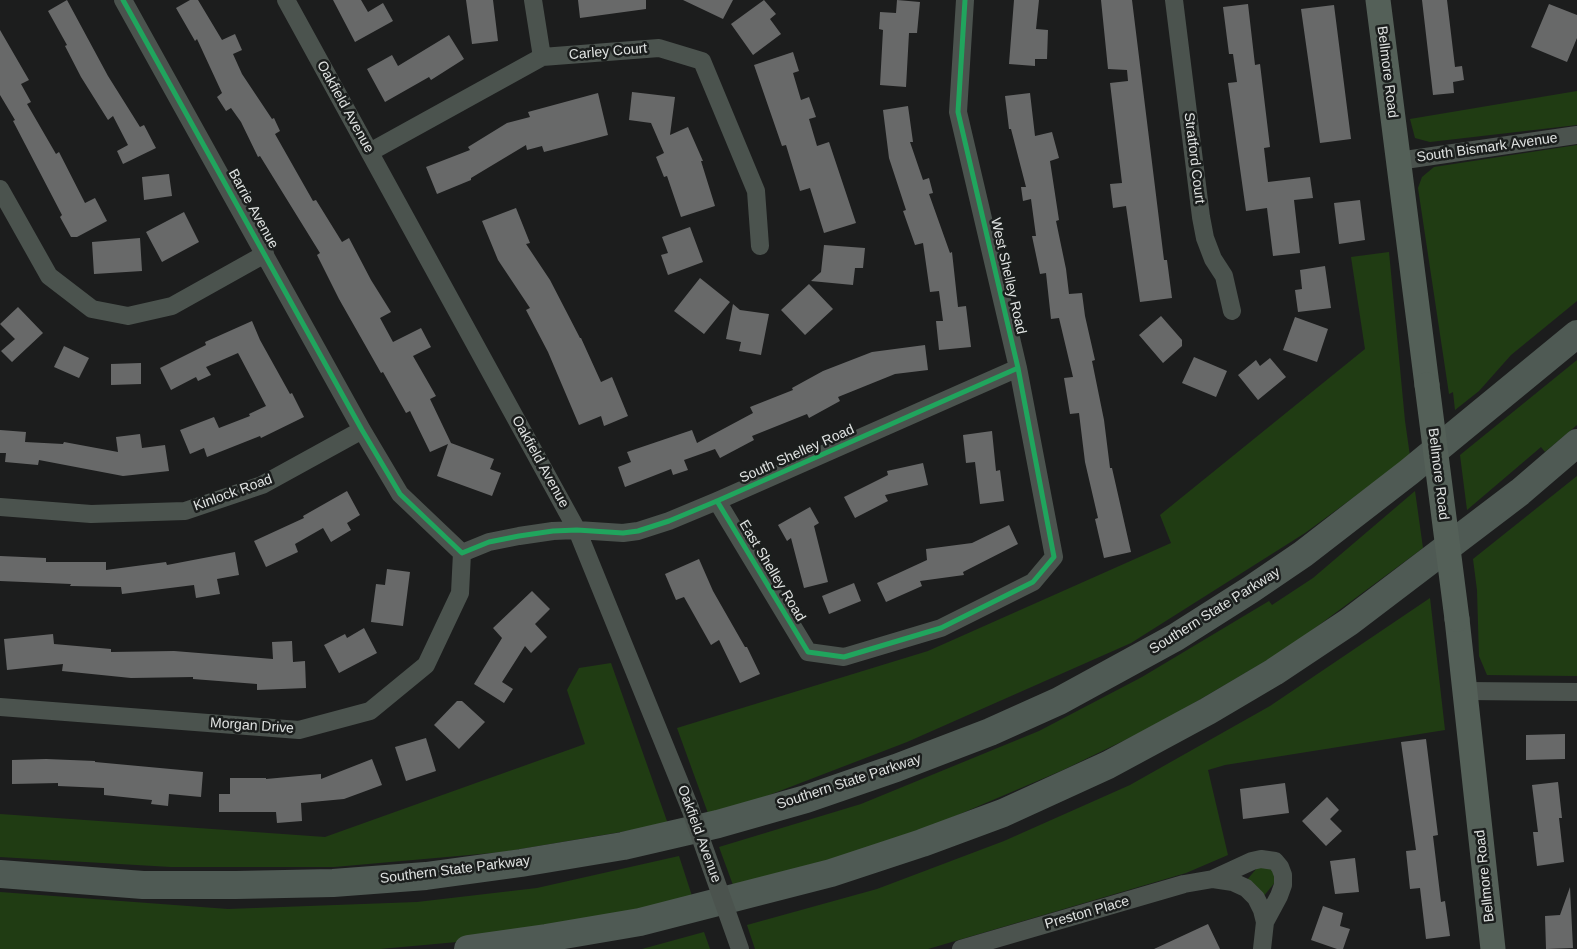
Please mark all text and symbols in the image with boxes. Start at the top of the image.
street label: Bellmore Road [1373,25,1401,119]
street label: Carley Court [568,40,648,64]
street label: Oakfield Avenue [313,58,377,156]
street label: Stratford Court [1180,111,1208,205]
street label: South Bismark Avenue [1415,130,1559,166]
street label: Barrie Avenue [224,166,282,252]
street label: West Shelley Road [986,216,1030,336]
street label: Oakfield Avenue [508,413,572,511]
street label: South Shelley Road [737,421,857,487]
street label: Bellmore Road [1424,427,1452,521]
street label: Kinlock Road [191,471,275,515]
street label: East Shelley Road [735,517,809,625]
street label: Southern State Parkway [1147,564,1283,658]
street label: Morgan Drive [210,715,294,737]
street label: Southern State Parkway [775,751,923,813]
street label: Oakfield Avenue [674,783,724,885]
street label: Bellmore Road [1472,829,1498,923]
street label: Southern State Parkway [379,852,531,888]
street label: Preston Place [1043,893,1131,933]

